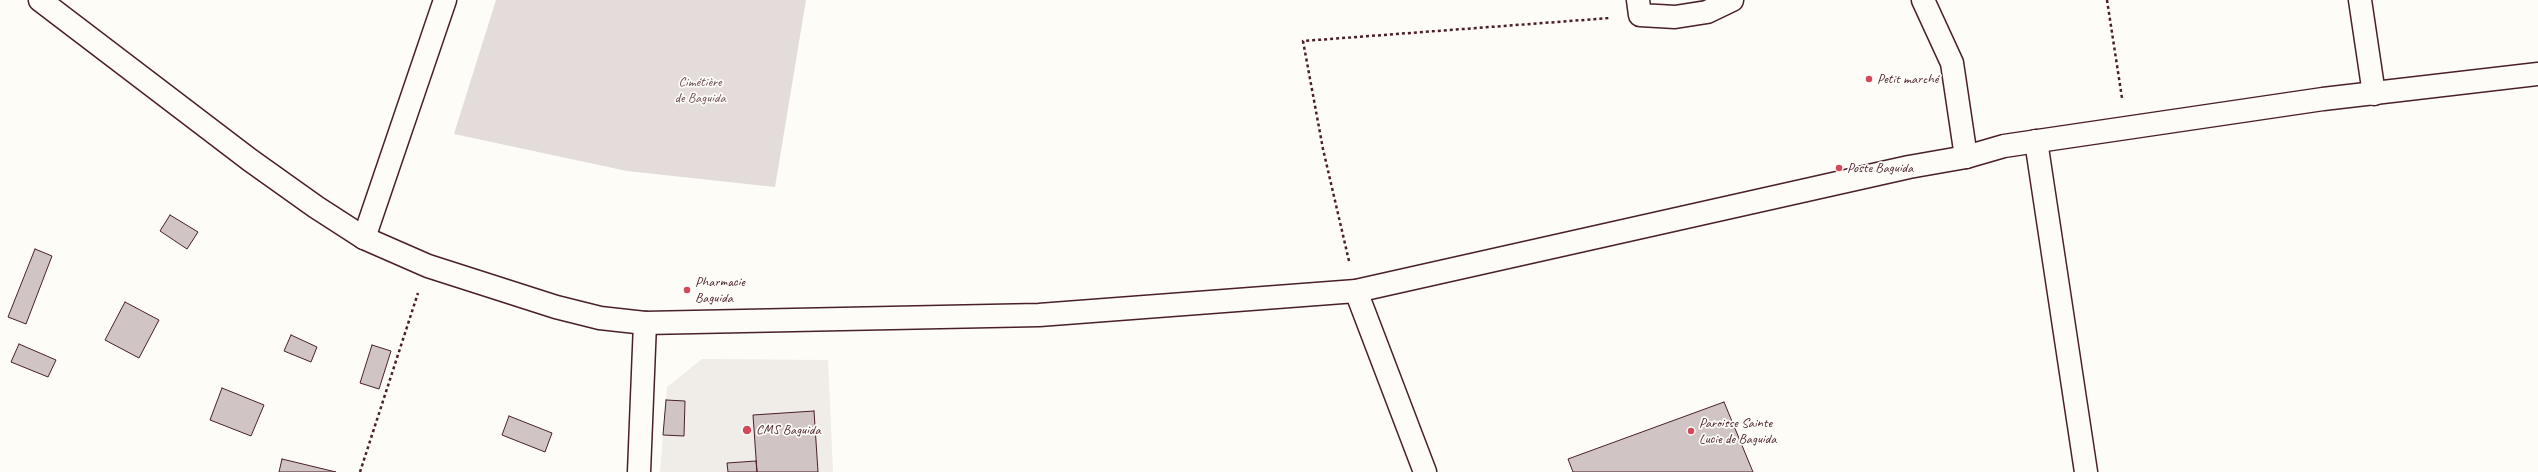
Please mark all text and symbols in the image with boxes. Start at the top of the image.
place label: Petit marché [1877,71,1938,87]
park label: Cimétière de Baguida [674,74,726,106]
marker: Petit marché [1864,74,1874,84]
place label: Poste Baguida [1847,160,1913,176]
marker: Poste Baguida [1834,163,1844,173]
place label: Pharmacie Baguida [695,274,745,306]
marker: Pharmacie Baguida [682,285,692,295]
place label: Paroisse Sainte Lucie de Baguida [1699,415,1776,448]
place label: CMS Baguida [756,422,821,438]
marker: CMS Baguida [741,424,753,436]
marker: Paroisse Sainte Lucie de Baguida [1686,426,1696,436]

